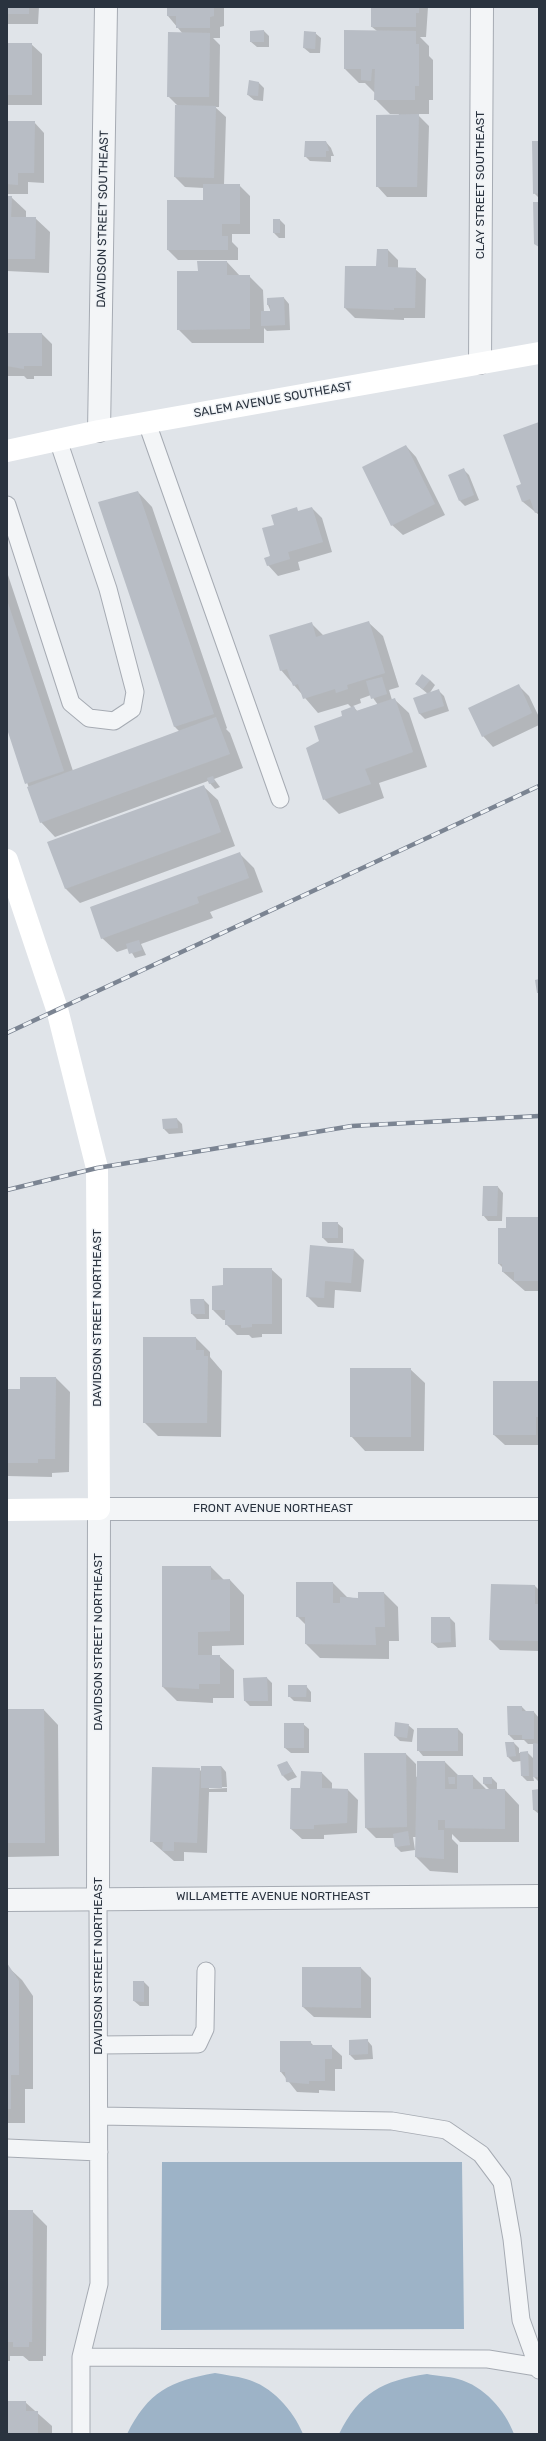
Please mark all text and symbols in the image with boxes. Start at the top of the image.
street label: CLAY STREET SOUTHEAST [474,111,488,259]
street label: DAVIDSON STREET SOUTHEAST [94,130,112,308]
street label: SALEM AVENUE SOUTHEAST [193,379,353,421]
street label: DAVIDSON STREET NORTHEAST [91,1229,105,1407]
street label: FRONT AVENUE NORTHEAST [193,1502,353,1516]
street label: DAVIDSON STREET NORTHEAST [92,1553,106,1731]
street label: DAVIDSON STREET NORTHEAST [92,1877,106,2055]
street label: WILLAMETTE AVENUE NORTHEAST [176,1890,370,1904]

